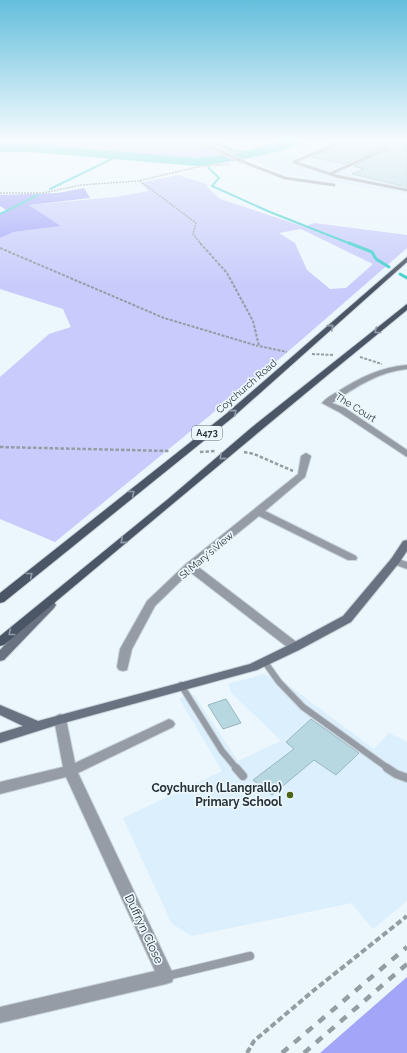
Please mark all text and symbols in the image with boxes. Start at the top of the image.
one-way arrow [327,324,334,331]
one-way arrow [374,326,381,333]
street label: Coychurch Road [214,357,279,416]
street label: The Court [333,391,379,425]
one-way arrow [229,410,236,417]
road number: A473 [192,426,222,440]
one-way arrow [219,453,227,460]
one-way arrow [128,491,135,498]
street label: St Mary's View [177,530,235,581]
one-way arrow [120,537,127,544]
one-way arrow [26,572,33,579]
one-way arrow [9,628,16,635]
place label: Coychurch (Llangrallo) Primary School [151,781,282,809]
marker: Coychurch (Llangrallo) Primary School [285,790,295,800]
street label: Duffryn Close [122,892,166,966]

